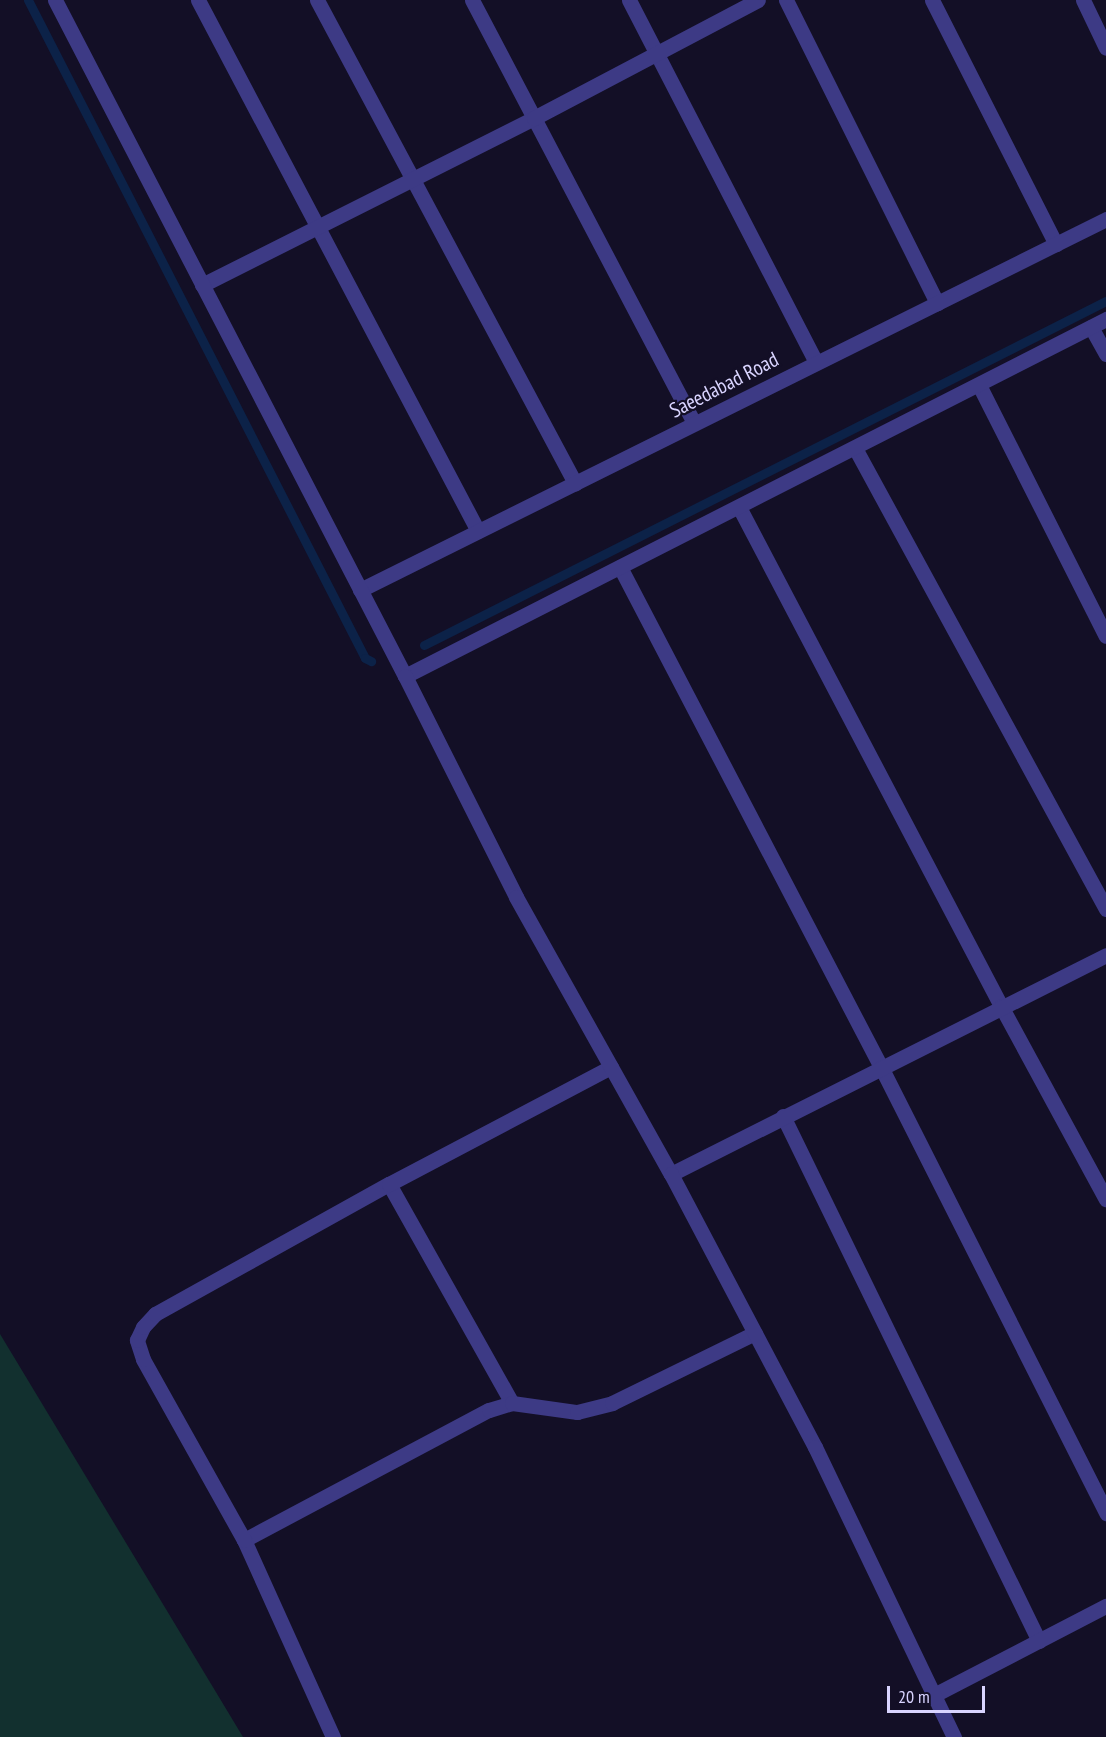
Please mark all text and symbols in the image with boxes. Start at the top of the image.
street label: Saeedabad Road [665,347,783,423]
scale bar [890,1674,988,1712]
text: 20 m [898,1685,930,1708]

